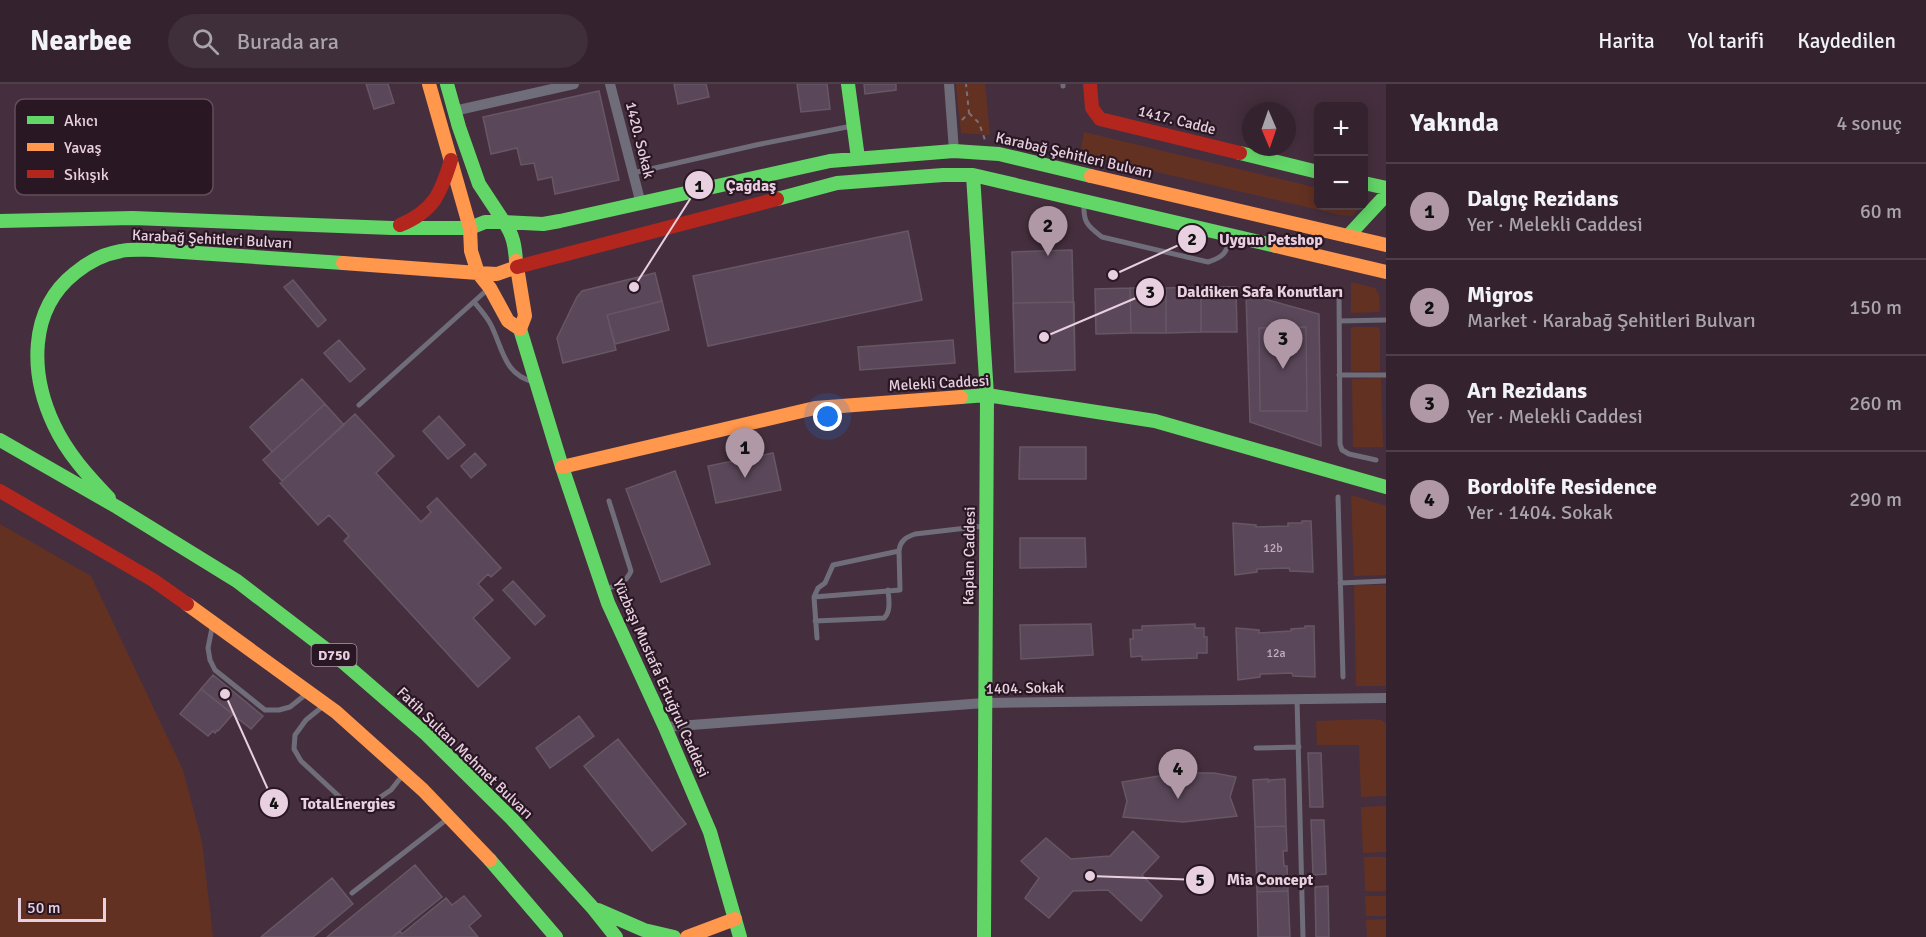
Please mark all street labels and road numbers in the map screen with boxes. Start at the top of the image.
street label: 1420. Sokak [622,100,658,181]
street label: 1417. Cadde [1136,102,1218,138]
street label: Karabağ Şehitleri Bulvarı [994,128,1154,182]
street label: Karabağ Şehitleri Bulvarı [132,226,292,252]
street label: Melekli Caddesi [888,371,990,395]
street label: Kaplan Caddesi [959,507,979,605]
street label: Yüzbaşı Mustafa Ertuğrul Caddesi [609,576,713,780]
road number: D750 [312,644,356,666]
street label: 1404. Sokak [986,678,1065,698]
street label: Fatih Sultan Mehmet Bulvarı [393,683,537,823]

